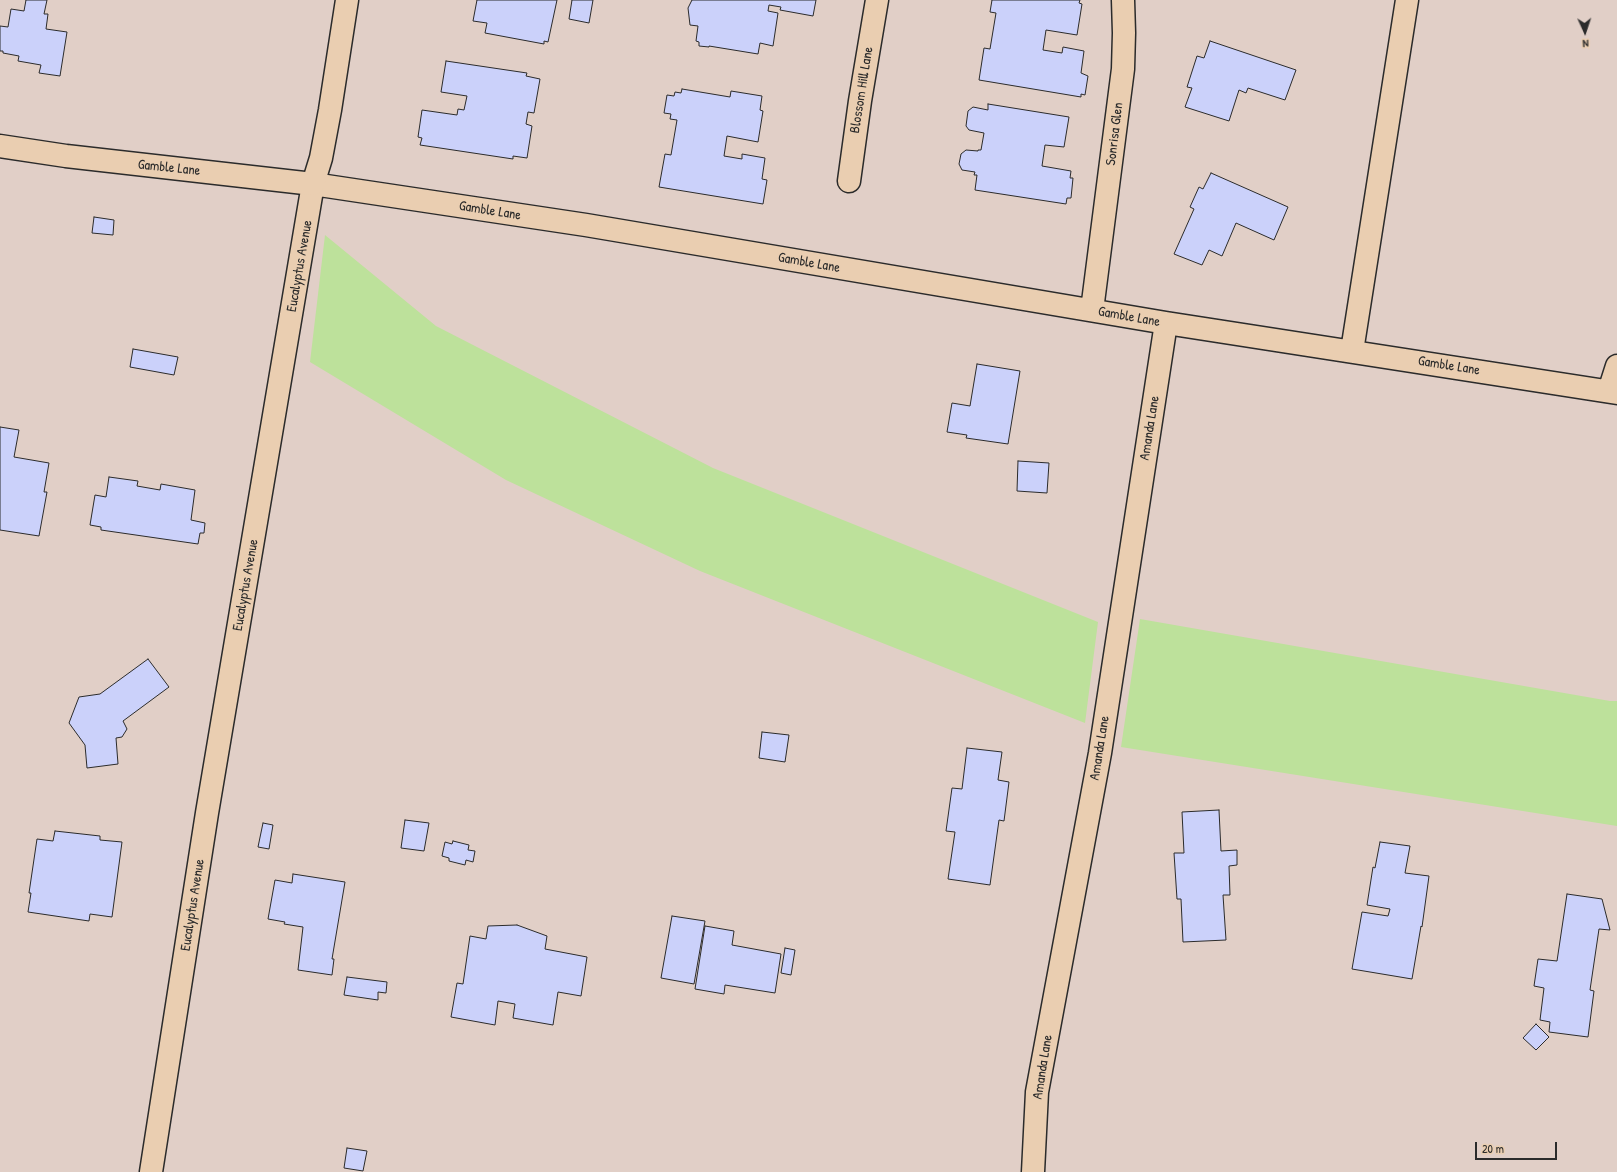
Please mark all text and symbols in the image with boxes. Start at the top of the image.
north arrow [1565,12,1605,52]
text: N [1582,37,1589,51]
street label: Blossom Hill Lane [847,46,877,134]
street label: Sonrisa Glen [1103,102,1127,166]
street label: Gamble Lane [137,156,201,180]
street label: Gamble Lane [458,198,522,224]
street label: Eucalyptus Avenue [284,219,316,313]
street label: Gamble Lane [777,249,841,277]
street label: Gamble Lane [1097,303,1161,331]
street label: Gamble Lane [1417,353,1481,379]
street label: Amanda Lane [1137,395,1163,461]
street label: Eucalyptus Avenue [230,538,262,632]
street label: Amanda Lane [1087,715,1113,781]
street label: Eucalyptus Avenue [177,858,209,952]
street label: Amanda Lane [1030,1034,1056,1100]
scale bar [1477,1134,1559,1160]
text: 20 m [1482,1140,1504,1157]

